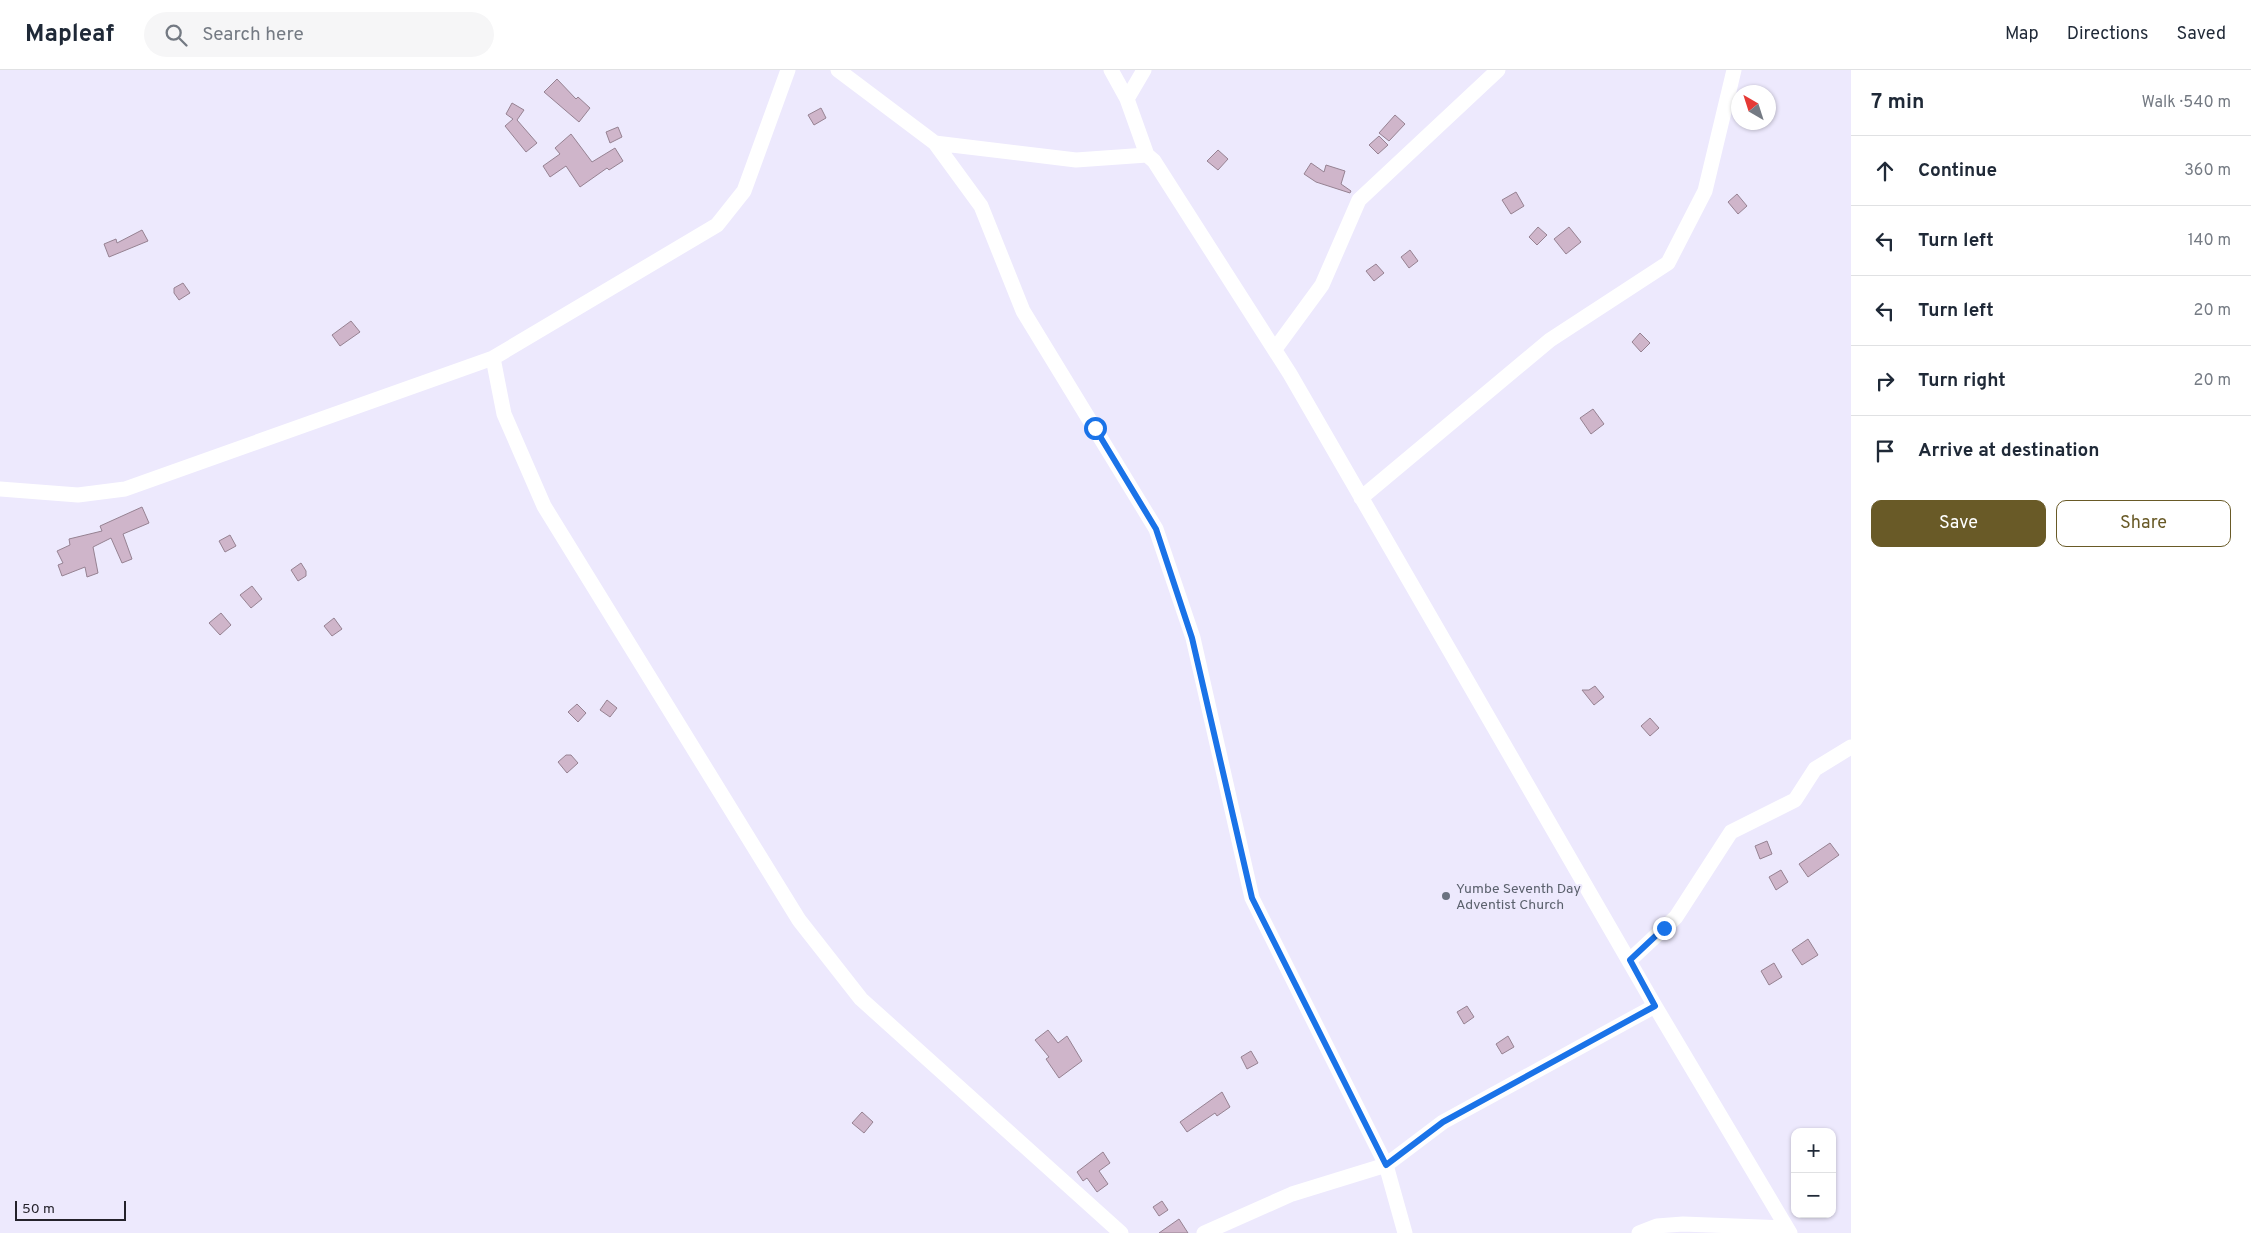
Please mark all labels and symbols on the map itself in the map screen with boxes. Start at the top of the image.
north arrow [1731,85,1776,130]
route start [1084,417,1107,440]
place label: Yumbe Seventh Day Adventist Church [1456,881,1581,914]
marker: Yumbe Seventh Day Adventist Church [1440,890,1452,902]
route end [1653,917,1676,940]
scale bar [15,1198,126,1221]

